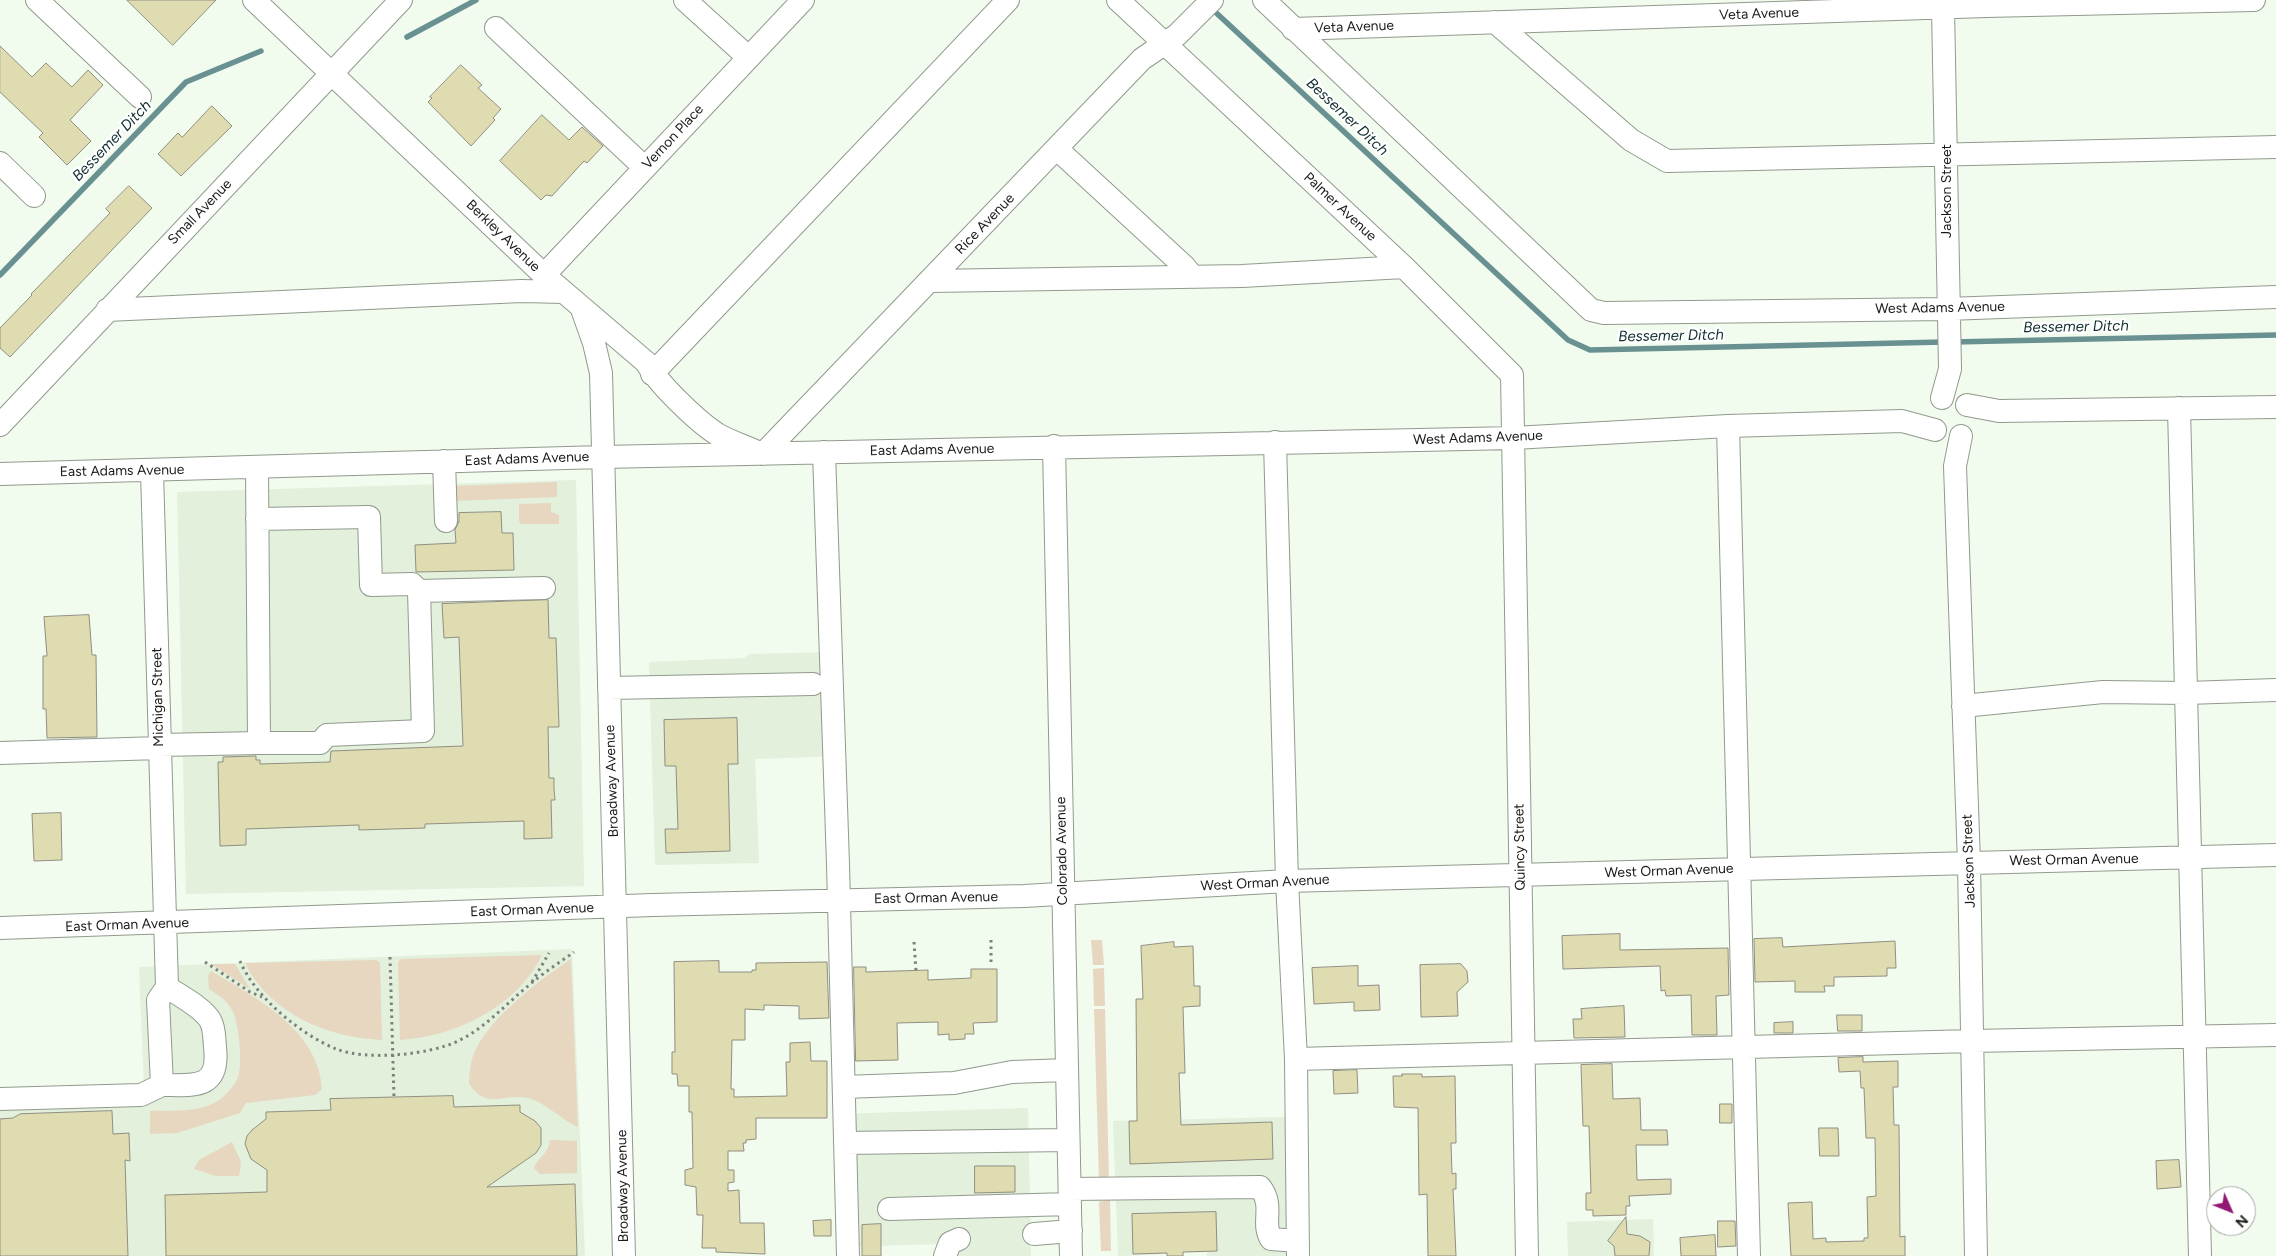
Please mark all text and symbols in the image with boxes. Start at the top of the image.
street label: Veta Avenue [1719,4,1799,24]
street label: Veta Avenue [1314,17,1394,37]
water label: Bessemer Ditch [1302,74,1392,160]
water label: Bessemer Ditch [69,97,155,185]
street label: Vernon Place [639,101,707,173]
street label: Jackson Street [1939,144,1955,238]
street label: Palmer Avenue [1300,169,1380,245]
street label: Small Avenue [165,176,235,248]
street label: Rice Avenue [952,190,1018,258]
street label: Berkley Avenue [462,196,544,276]
street label: West Adams Avenue [1875,298,2005,318]
water label: Bessemer Ditch [2023,317,2129,337]
water label: Bessemer Ditch [1618,326,1724,346]
street label: West Adams Avenue [1413,427,1543,449]
street label: East Adams Avenue [870,441,994,459]
street label: East Adams Avenue [464,448,590,470]
street label: East Adams Avenue [60,462,184,480]
street label: Michigan Street [149,647,167,747]
street label: Broadway Avenue [602,724,622,838]
street label: Colorado Avenue [1053,797,1071,905]
street label: Quincy Street [1511,803,1529,891]
street label: Jackson Street [1959,814,1979,908]
street label: West Orman Avenue [2009,850,2139,870]
street label: West Orman Avenue [1604,860,1734,882]
street label: West Orman Avenue [1200,871,1330,895]
street label: East Orman Avenue [874,889,998,907]
street label: East Orman Avenue [470,899,594,921]
street label: East Orman Avenue [65,914,189,936]
street label: Broadway Avenue [614,1129,632,1243]
north arrow [2206,1186,2256,1236]
text: N [2232,1211,2251,1231]

